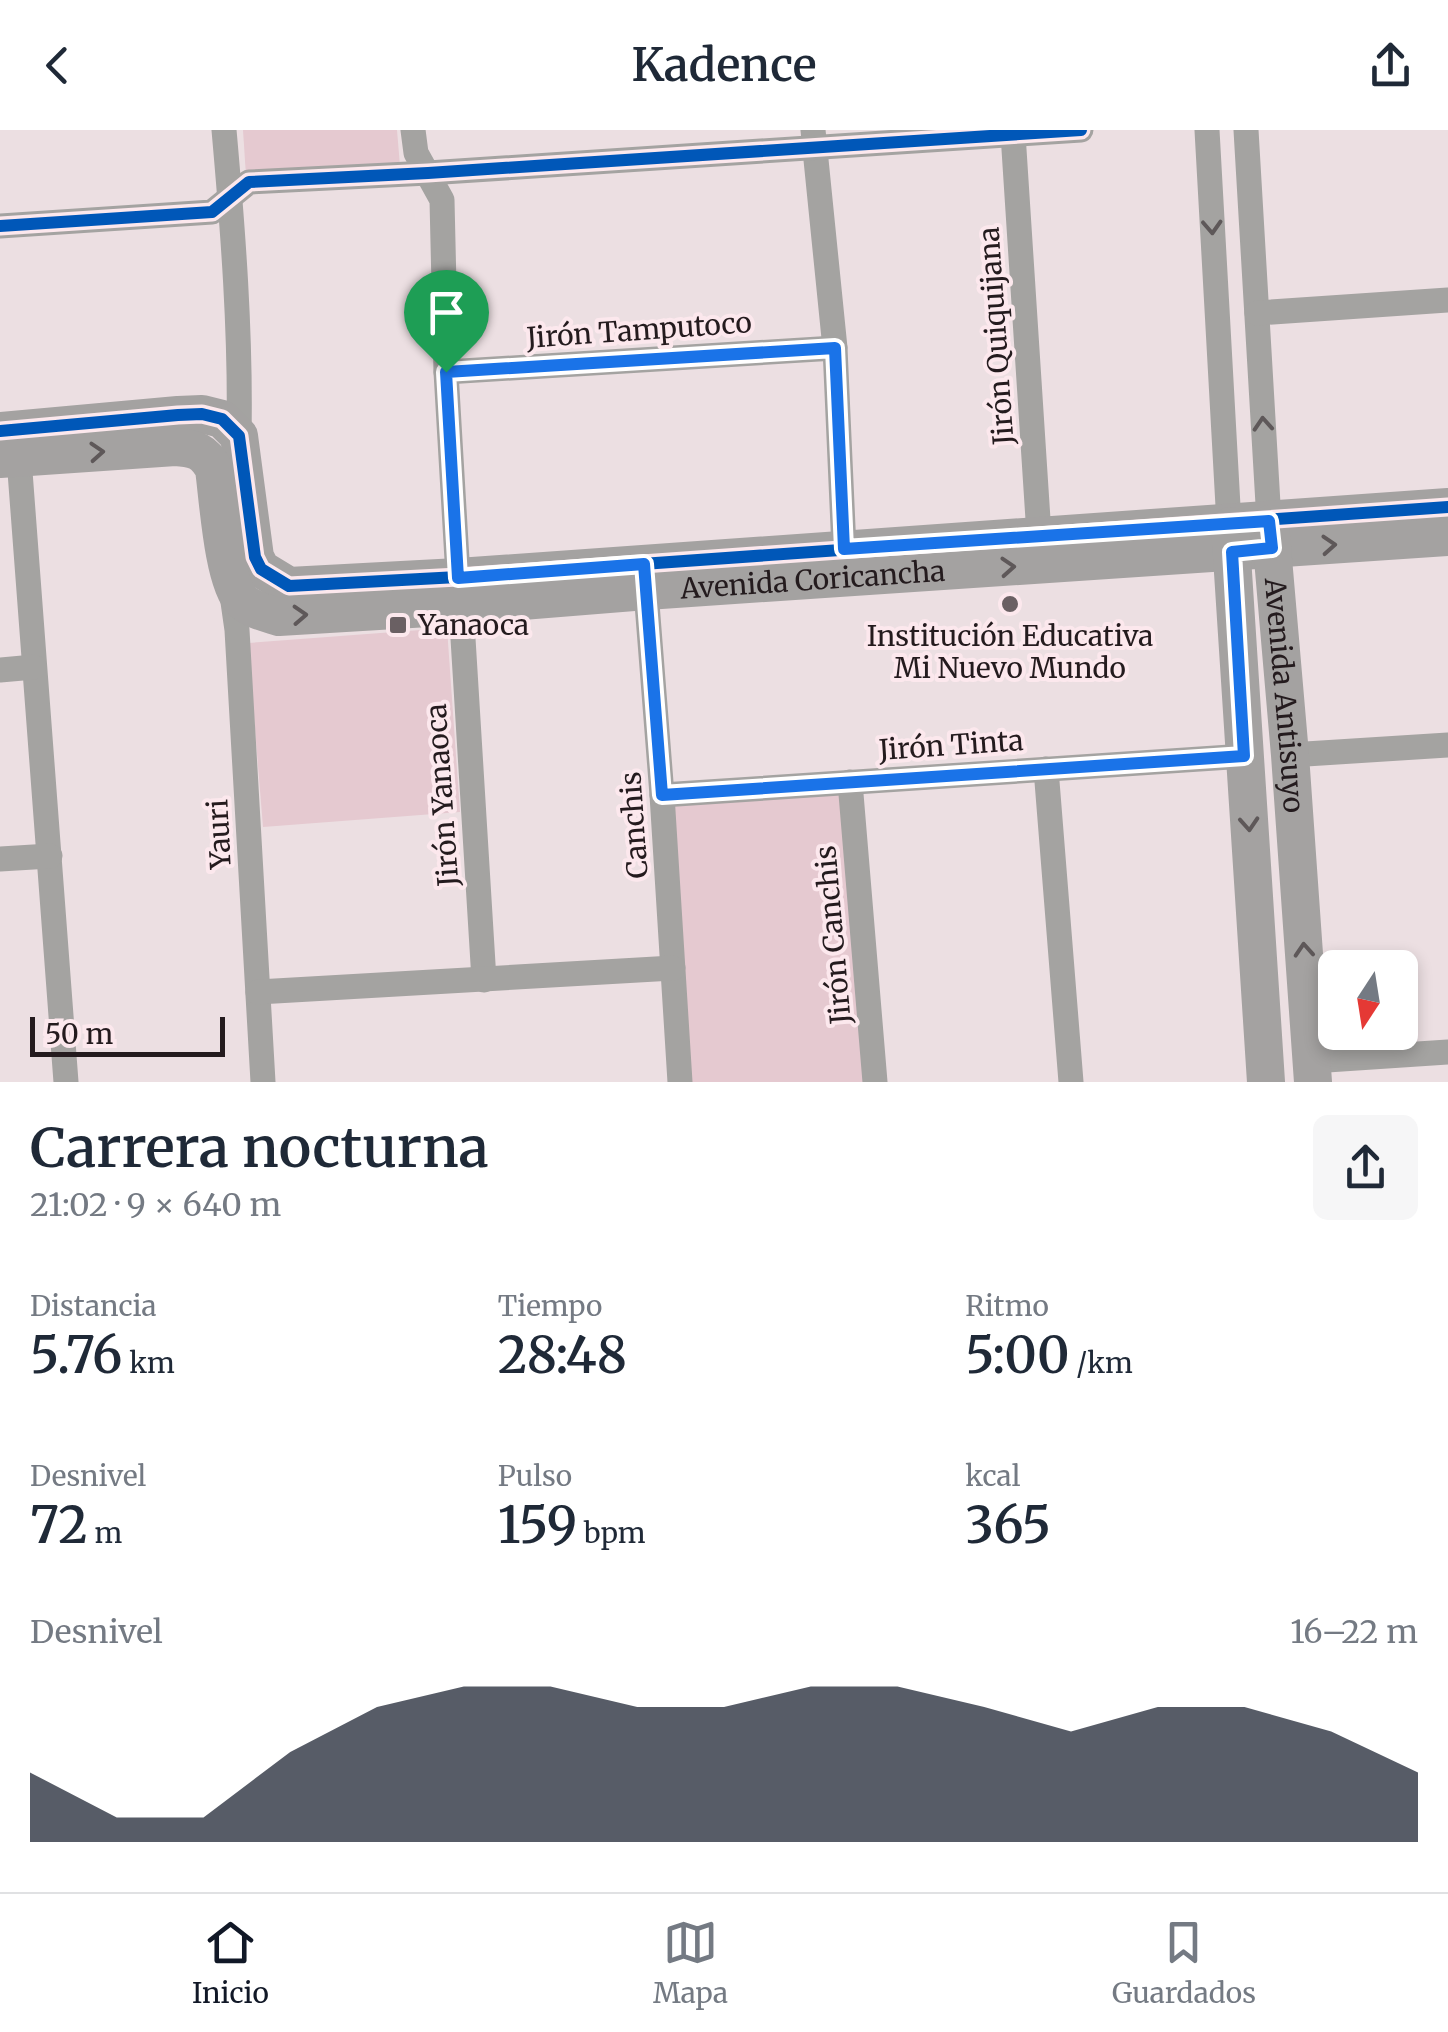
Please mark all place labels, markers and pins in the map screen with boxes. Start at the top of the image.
pin [404,270,489,373]
marker: Institución Educativa Mi Nuevo Mundo [999,593,1021,615]
place label: Yanaoca [417,607,529,643]
marker: Yanaoca [387,614,409,636]
place label: Institución Educativa Mi Nuevo Mundo [867,618,1153,686]

